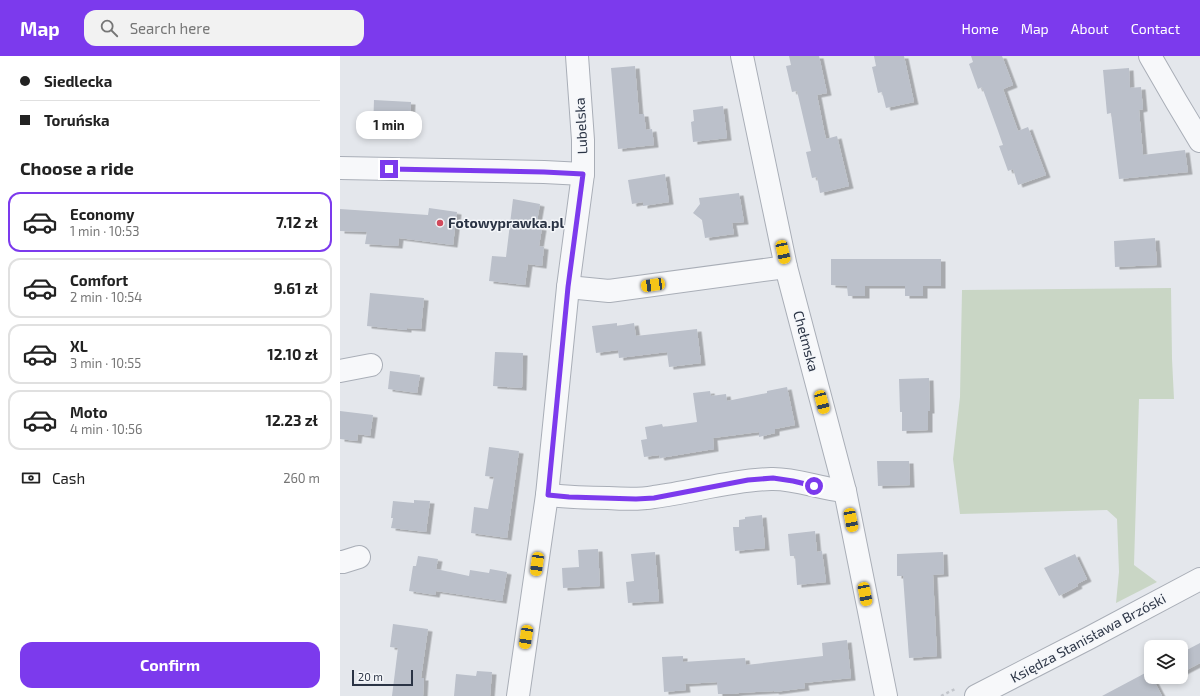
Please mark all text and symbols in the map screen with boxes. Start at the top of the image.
search box [84,10,364,46]
text: Map [20,17,60,40]
icon: search [98,17,120,39]
text: Search here [130,19,210,37]
text: Home [962,20,999,37]
text: Map [1021,20,1049,37]
text: About [1071,20,1109,37]
text: Contact [1131,20,1180,37]
text: Siedlecka [44,72,112,90]
street label: Lubelska [571,97,590,155]
text: Toruńska [44,111,110,129]
callout: 1 min [356,111,422,139]
text: 1 min [373,117,405,133]
text: Choose a ride [20,157,134,179]
route end [380,160,398,178]
icon: car [22,204,58,240]
text: Economy [70,205,135,223]
text: 7.12 zł [276,213,318,231]
place label: Fotowyprawka.pl [448,214,564,231]
marker: Fotowyprawka.pl [435,218,445,228]
text: 1 min · 10:53 [70,223,139,239]
car [775,239,791,265]
icon: car [22,270,58,306]
text: Comfort [70,271,128,289]
car [640,277,666,293]
text: 9.61 zł [274,279,318,297]
text: 2 min · 10:54 [70,289,142,305]
street label: Chełmska [790,309,823,373]
icon: car [22,336,58,372]
text: XL [70,337,88,355]
text: 12.10 zł [267,345,318,363]
text: 3 min · 10:55 [70,355,141,371]
car [813,389,831,415]
icon: car [22,402,58,438]
text: Moto [70,403,108,421]
text: 12.23 zł [265,411,318,429]
text: 4 min · 10:56 [70,421,142,437]
icon: cash [20,467,42,489]
text: Cash [52,469,85,487]
text: 260 m [283,470,320,486]
route start [805,477,823,495]
car [843,507,859,533]
car [529,551,545,577]
car [857,581,873,607]
street label: Księdza Stanisława Brzóski [1007,589,1168,686]
car [518,624,534,650]
map controls [1144,640,1188,684]
button: layers [1144,640,1188,684]
button: Confirm [20,642,320,688]
scale bar [352,668,413,687]
text: 20 m [358,670,383,683]

